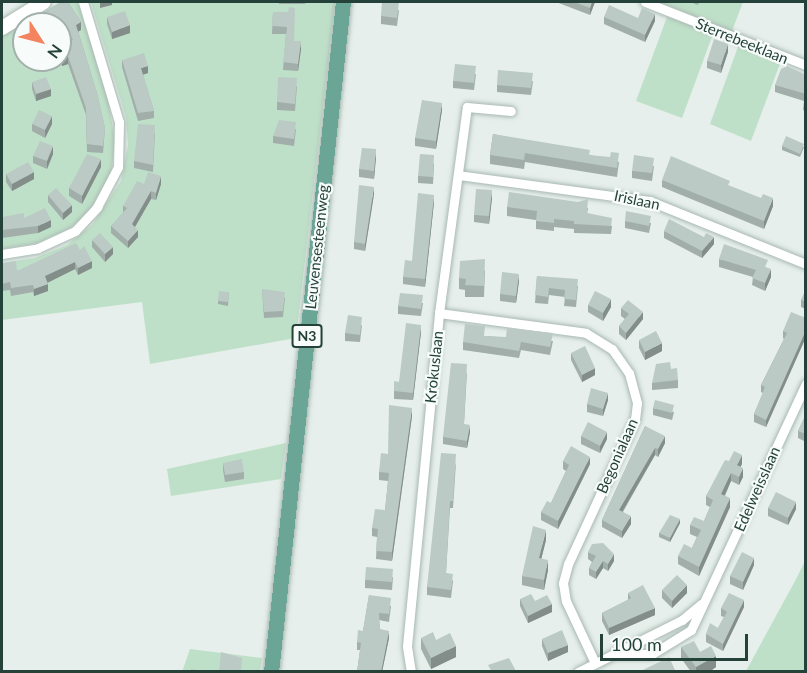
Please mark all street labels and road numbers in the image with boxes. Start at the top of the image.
street label: Sterrebeeklaan [693,14,791,68]
street label: Leuvensesteenweg [302,184,332,310]
street label: Irislaan [612,186,662,214]
road number: N3 [290,325,324,347]
street label: Krokuslaan [421,330,447,404]
street label: Begonialaan [593,416,641,496]
street label: Edelweisslaan [730,444,784,534]

